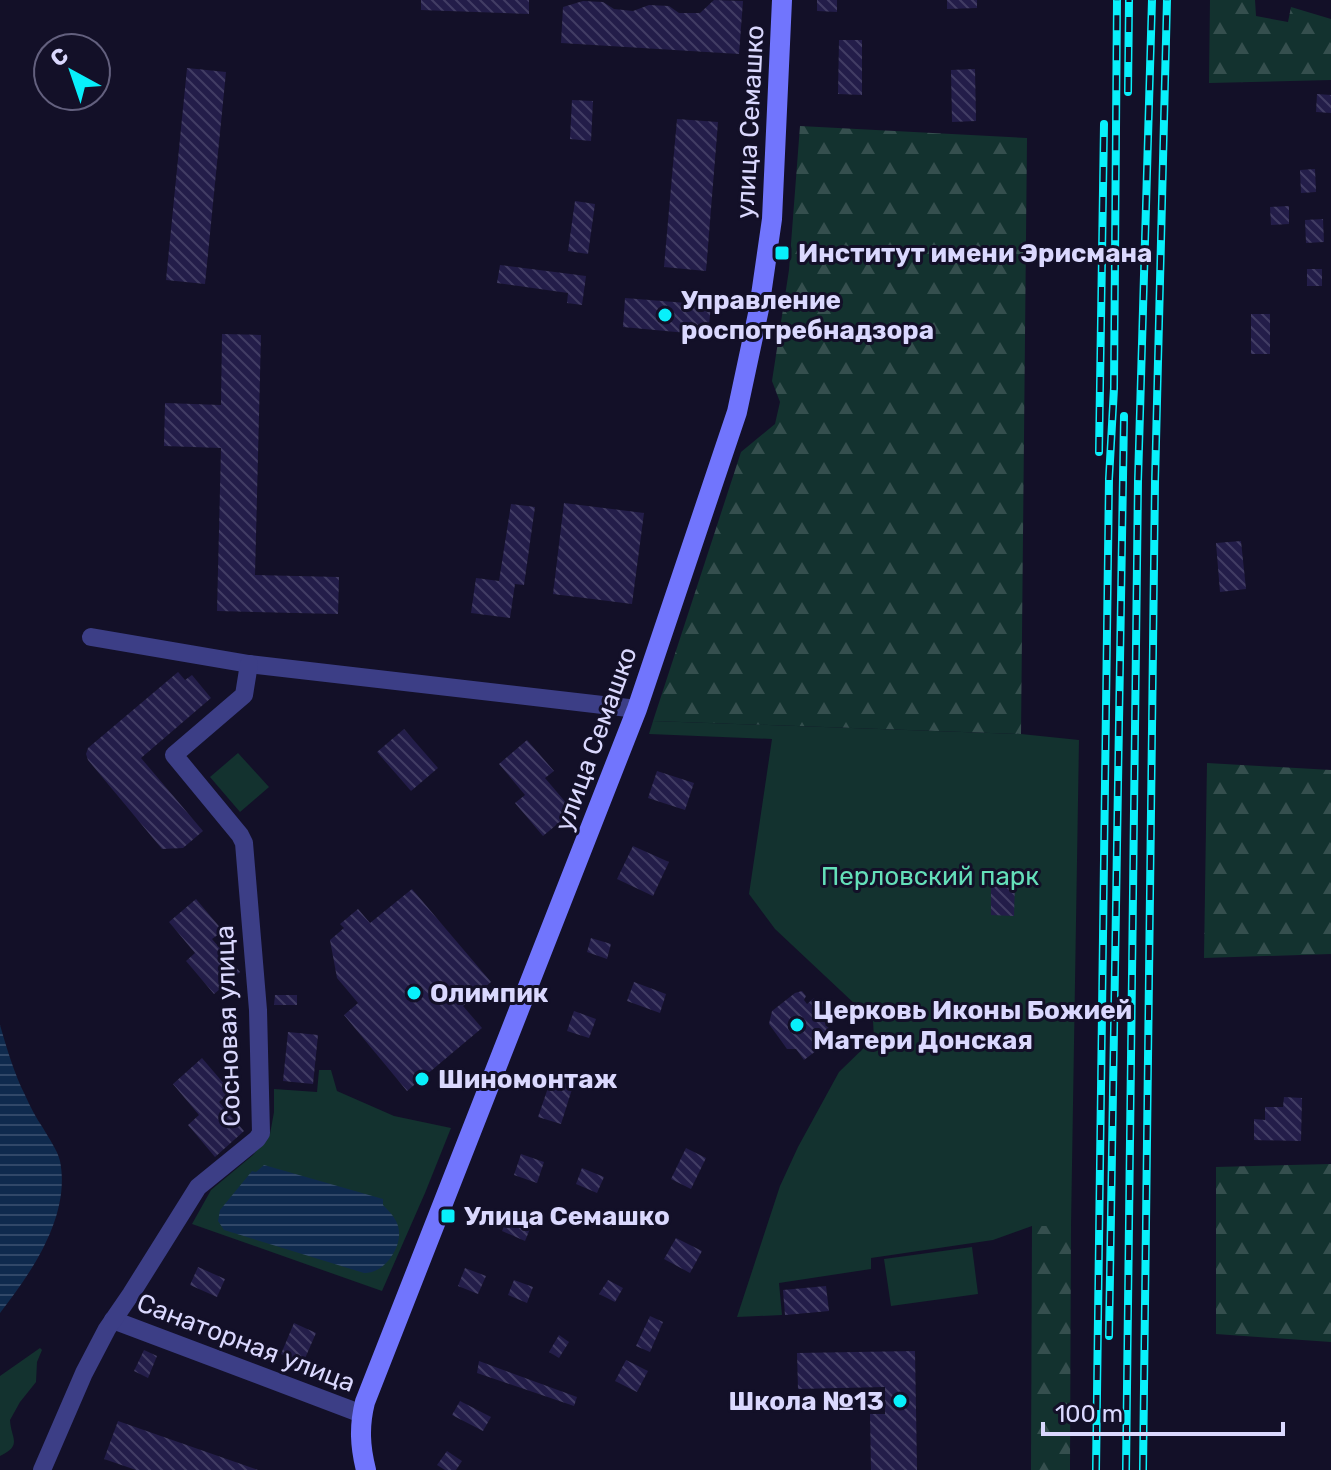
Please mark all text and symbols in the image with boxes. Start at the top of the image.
street label: улица Семашко [729,24,771,220]
north arrow [32,32,112,112]
text: С [45,42,74,72]
place label: Институт имени Эрисмана [798,238,1152,269]
marker: Институт имени Эрисмана [773,244,791,262]
place label: Управление роспотребнадзора [681,285,934,346]
marker: Управление роспотребнадзора [656,306,674,324]
street label: улица Семашко [548,643,644,835]
park label: Перловский парк [821,861,1039,892]
street label: Сосновая улица [209,925,247,1127]
place label: Олимпик [430,978,549,1009]
marker: Олимпик [405,984,423,1002]
place label: Церковь Иконы Божией Матери Донская [813,995,1132,1056]
marker: Церковь Иконы Божией Матери Донская [788,1016,806,1034]
place label: Шиномонтаж [438,1064,618,1095]
marker: Шиномонтаж [413,1070,431,1088]
place label: Улица Семашко [464,1201,670,1232]
marker: Улица Семашко [439,1207,457,1225]
street label: Санаторная улица [133,1287,359,1399]
place label: Школа №13 [728,1386,884,1417]
scale bar [1043,1386,1283,1436]
marker: Школа №13 [891,1392,909,1410]
text: 100 m [1055,1400,1123,1428]

